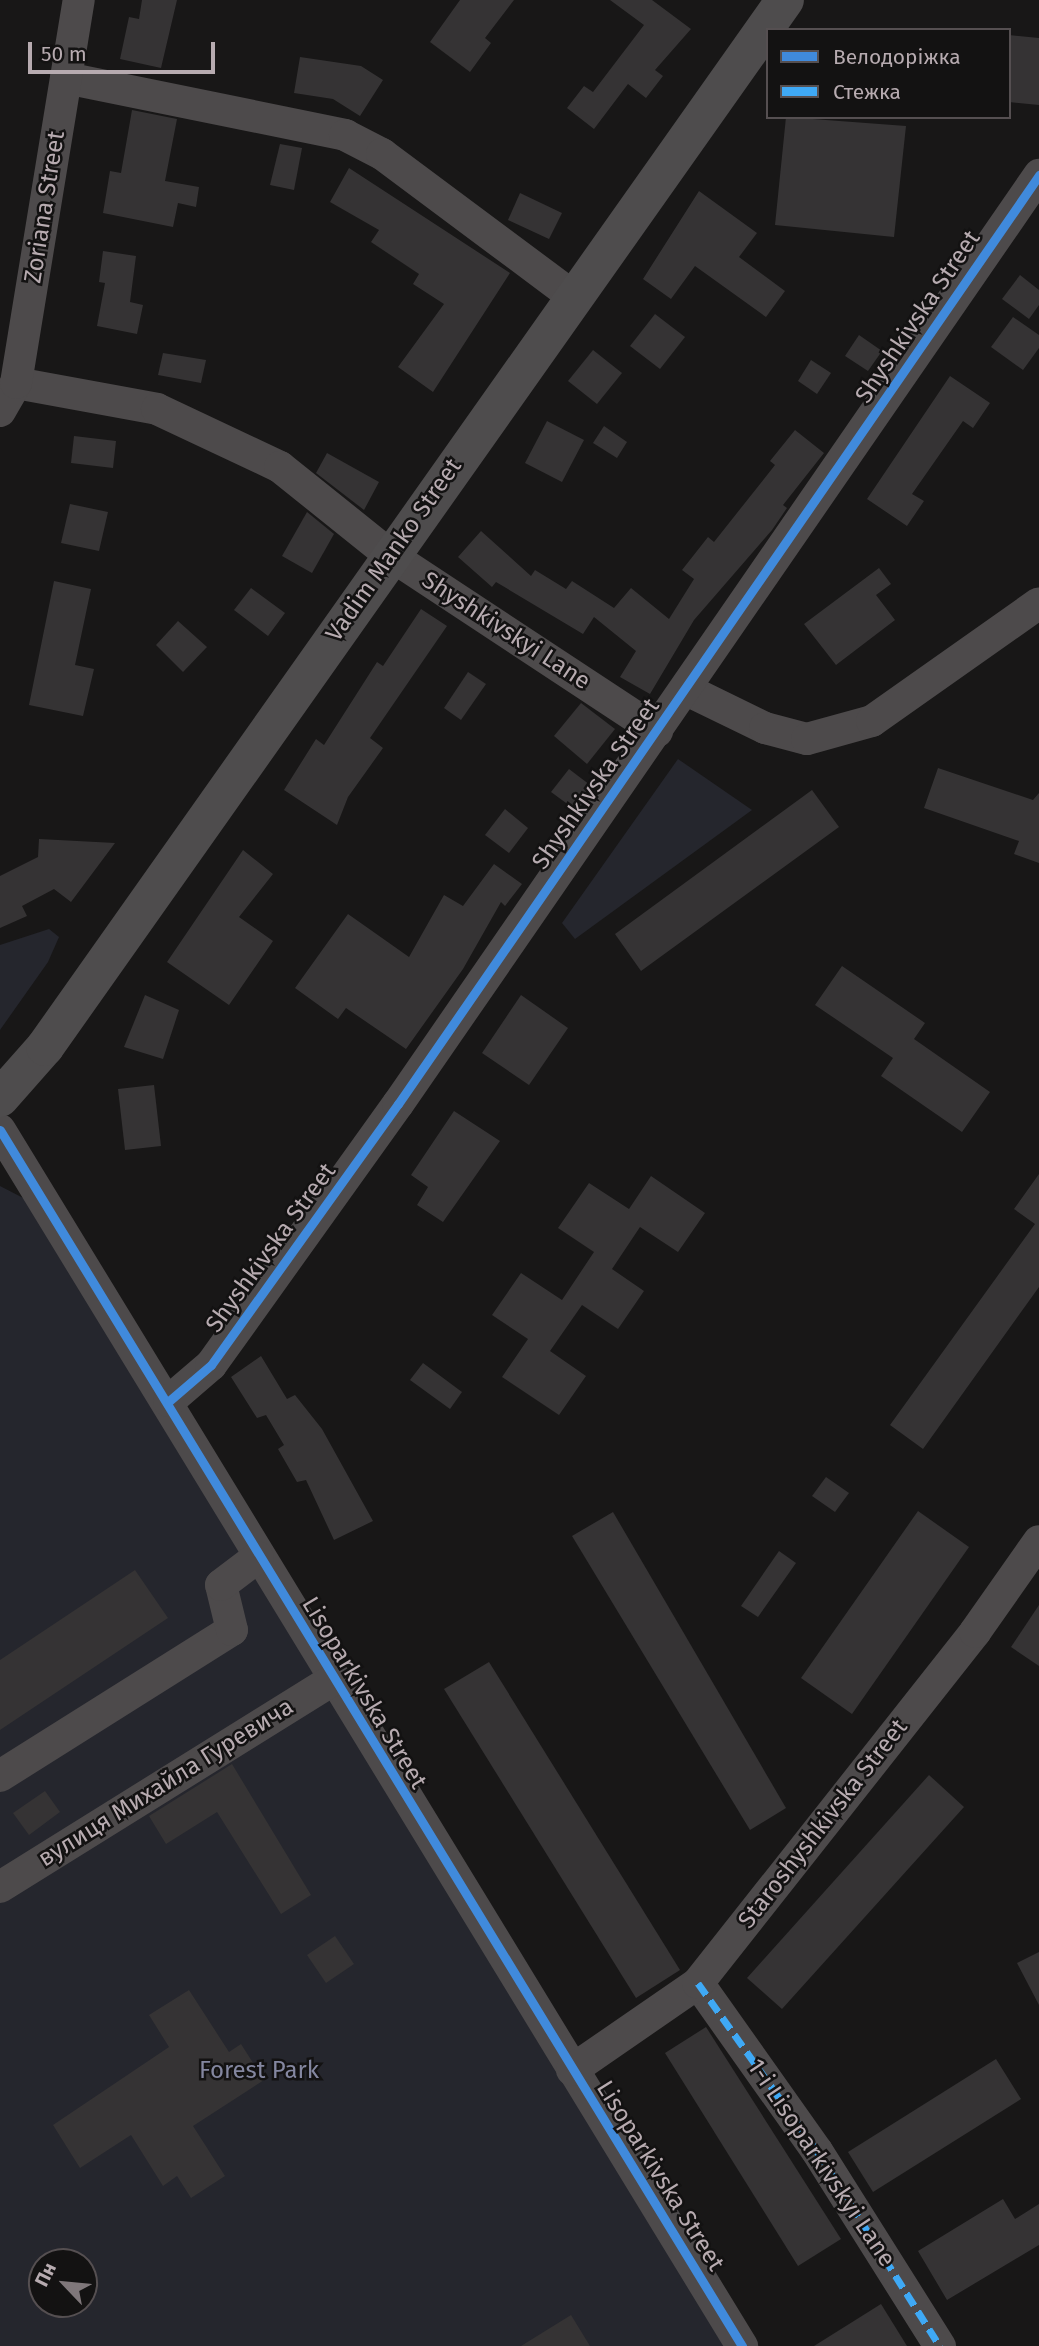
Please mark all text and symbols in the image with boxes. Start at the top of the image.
scale bar [32,28,219,72]
legend [766,28,1011,119]
text: 50 m [41,41,87,67]
text: Велодоріжка [833,44,961,70]
text: Стежка [833,79,901,105]
street label: Zoriana Street [19,129,71,285]
street label: Shyshkivska Street [850,225,986,409]
street label: Vadim Manko Street [320,453,468,647]
street label: Shyshkivskyi Lane [416,566,596,696]
street label: Shyshkivska Street [526,693,666,875]
street label: Shyshkivska Street [200,1158,342,1338]
street label: Lisoparkivska Street [295,1592,433,1794]
street label: вулиця Михайла Гуревича [33,1693,299,1873]
street label: Staroshyshkivska Street [732,1714,914,1934]
street label: 1-i Lisoparkivskyi Lane [741,2054,901,2272]
park label: Forest Park [199,2057,319,2085]
street label: Lisoparkivska Street [590,2076,730,2276]
north arrow [28,2248,98,2318]
text: Пн [30,2259,61,2290]

